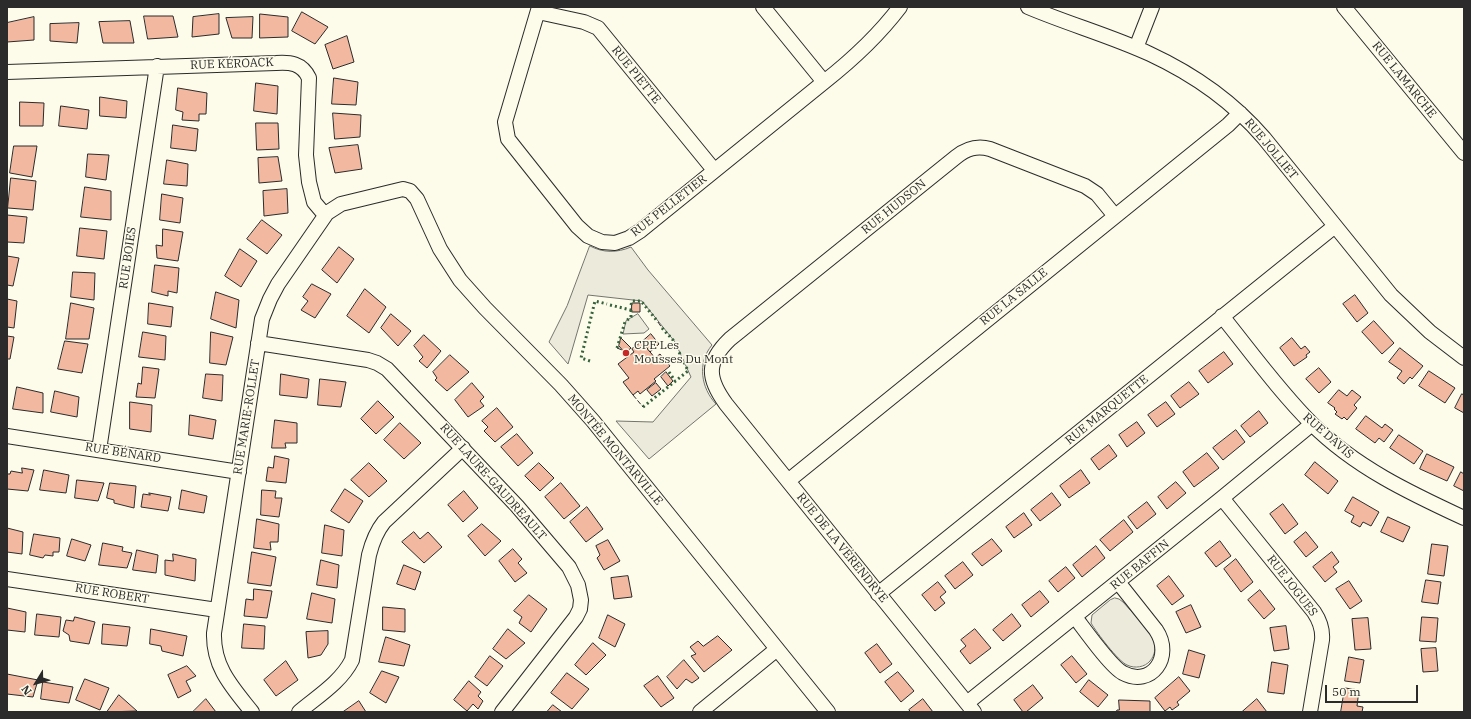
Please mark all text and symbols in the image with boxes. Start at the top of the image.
street label: RUE LAMARCHE [1369,39,1439,121]
street label: RUE PIETTE [608,43,664,107]
street label: RUE KÉROACK [190,55,274,73]
street label: RUE JOLLIET [1241,116,1301,182]
street label: RUE PELLETIER [628,172,710,240]
street label: RUE HUDSON [859,177,929,237]
street label: RUE BOIES [117,226,139,290]
street label: RUE LA SALLE [977,265,1051,329]
place label: CPE Les Mousses Du Mont [634,339,733,367]
marker: CPE Les Mousses Du Mont [621,348,631,358]
street label: RUE MARIE-ROLLET [231,358,263,476]
street label: RUE MARQUETTE [1063,372,1151,448]
street label: MONTÉE MONTARVILLE [564,392,666,508]
street label: RUE DAVIS [1300,410,1356,462]
street label: RUE LAURE-GAUDREAULT [437,421,549,543]
street label: RUE BÉNARD [84,440,162,466]
street label: RUE DE LA VÉRENDRYE [793,490,891,606]
street label: RUE BAFFIN [1108,537,1172,593]
street label: RUE JOGUES [1264,553,1320,619]
street label: RUE ROBERT [74,581,150,607]
north arrow [16,663,56,703]
scale bar [1327,677,1420,703]
text: N [18,683,35,698]
text: 50 m [1332,684,1361,699]

